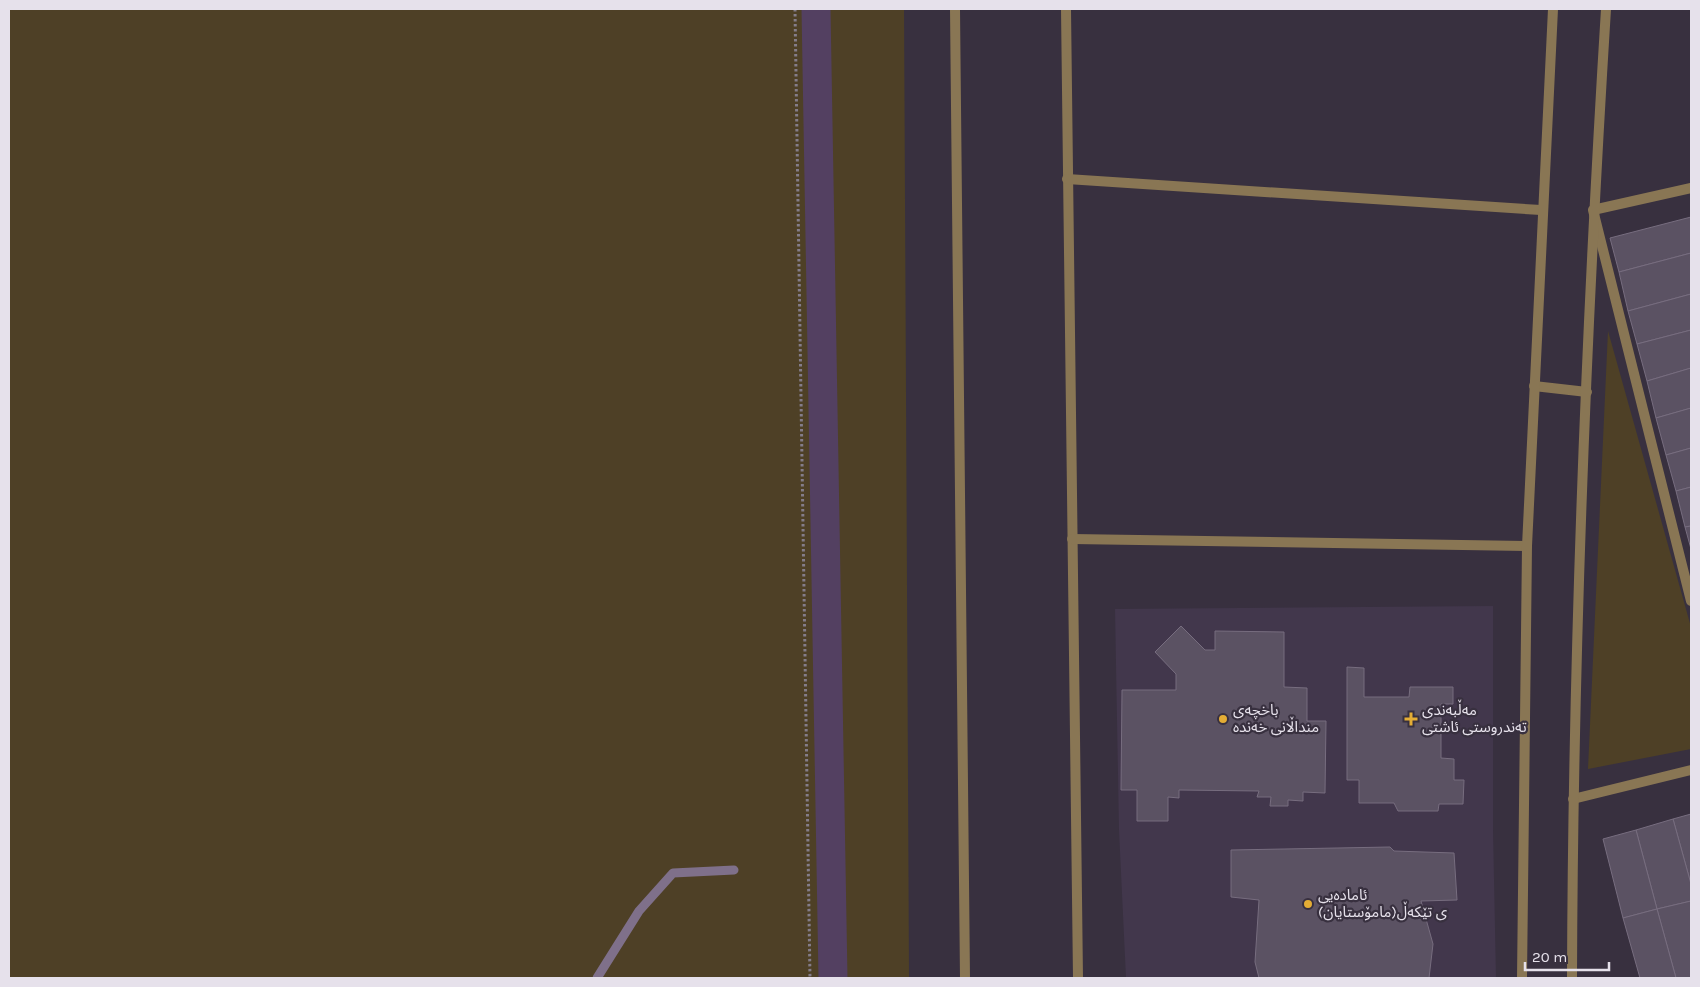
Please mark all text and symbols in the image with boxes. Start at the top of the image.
place label: مەڵبەندی تەندروستی ئاشتی [1422,699,1527,736]
place label: باخچەی منداڵانی خەندە [1233,701,1319,736]
marker: مەڵبەندی تەندروستی ئاشتی [1404,712,1418,726]
marker: باخچەی منداڵانی خەندە [1217,713,1229,725]
place label: ئامادەیی (مامۆستایان)ی تێکەڵ [1318,886,1448,921]
marker: ئامادەیی (مامۆستایان)ی تێکەڵ [1302,898,1314,910]
scale bar [1525,940,1609,972]
text: 20 m [1532,948,1567,966]

